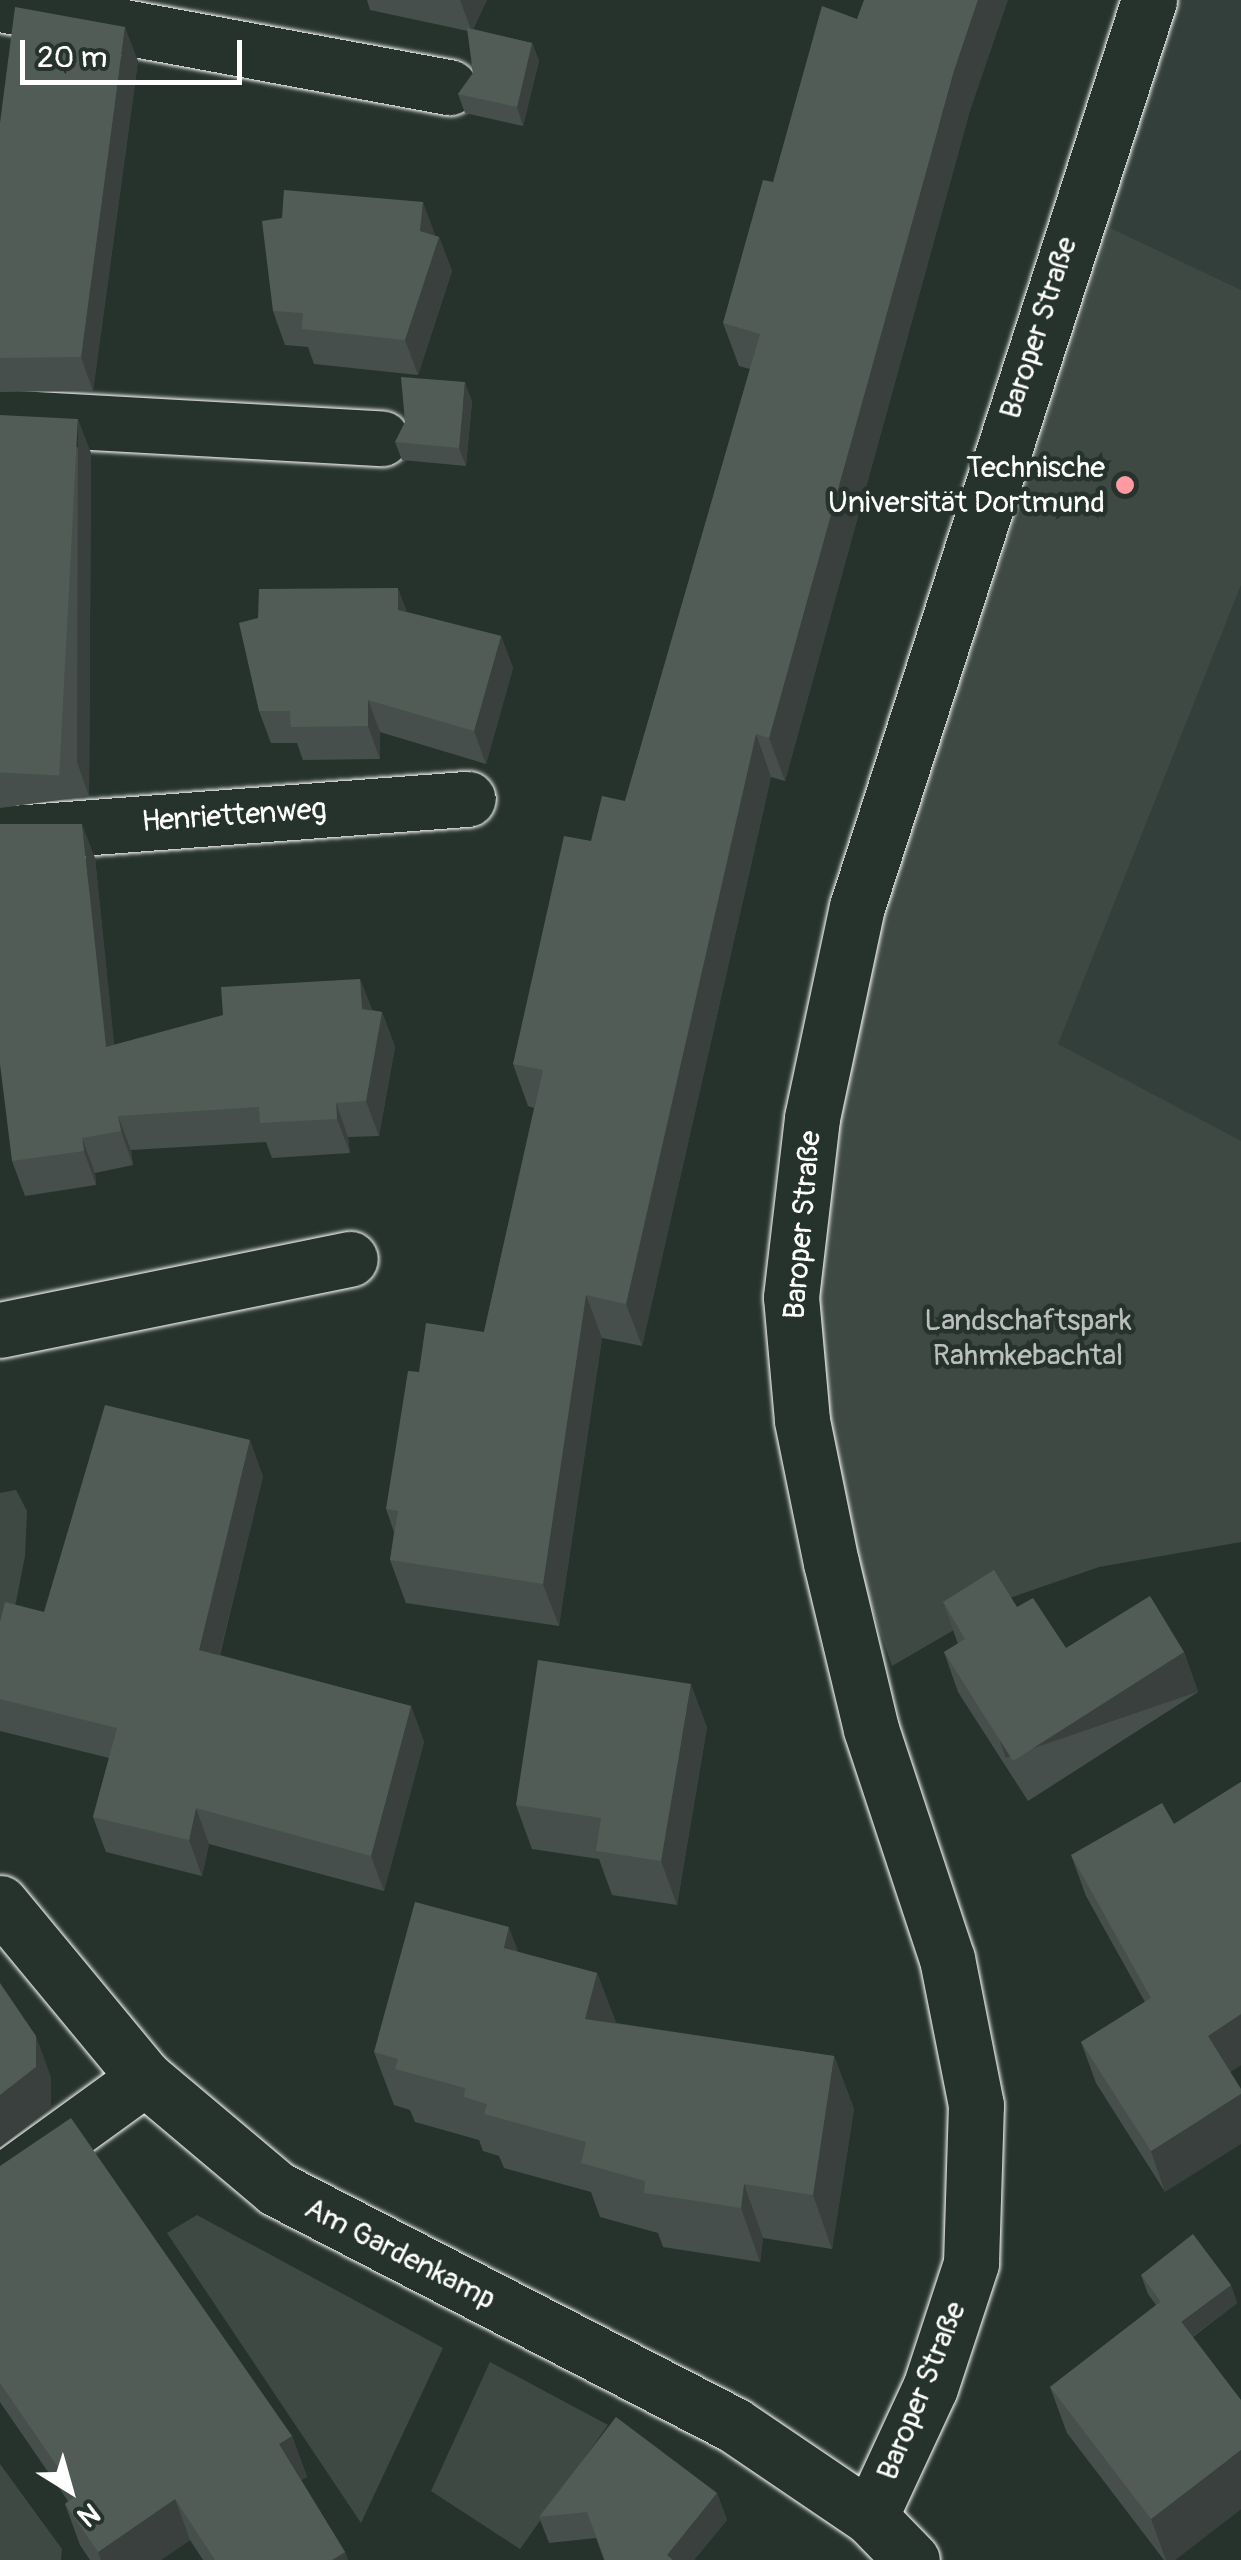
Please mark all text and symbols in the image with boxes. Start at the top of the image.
scale bar [25,20,248,82]
text: 20 m [37,39,107,76]
street label: Baroper Straße [993,233,1085,423]
place label: Technische Universität Dortmund [828,450,1105,520]
marker: Technische Universität Dortmund [1114,474,1136,496]
street label: Henriettenweg [140,792,328,840]
street label: Baroper Straße [777,1129,829,1321]
park label: Landschaftspark Rahmkebachtal [924,1303,1132,1374]
street label: Am Gardenkamp [299,2190,501,2318]
street label: Baroper Straße [870,2297,974,2485]
north arrow [20,2440,120,2540]
text: N [70,2495,106,2534]

